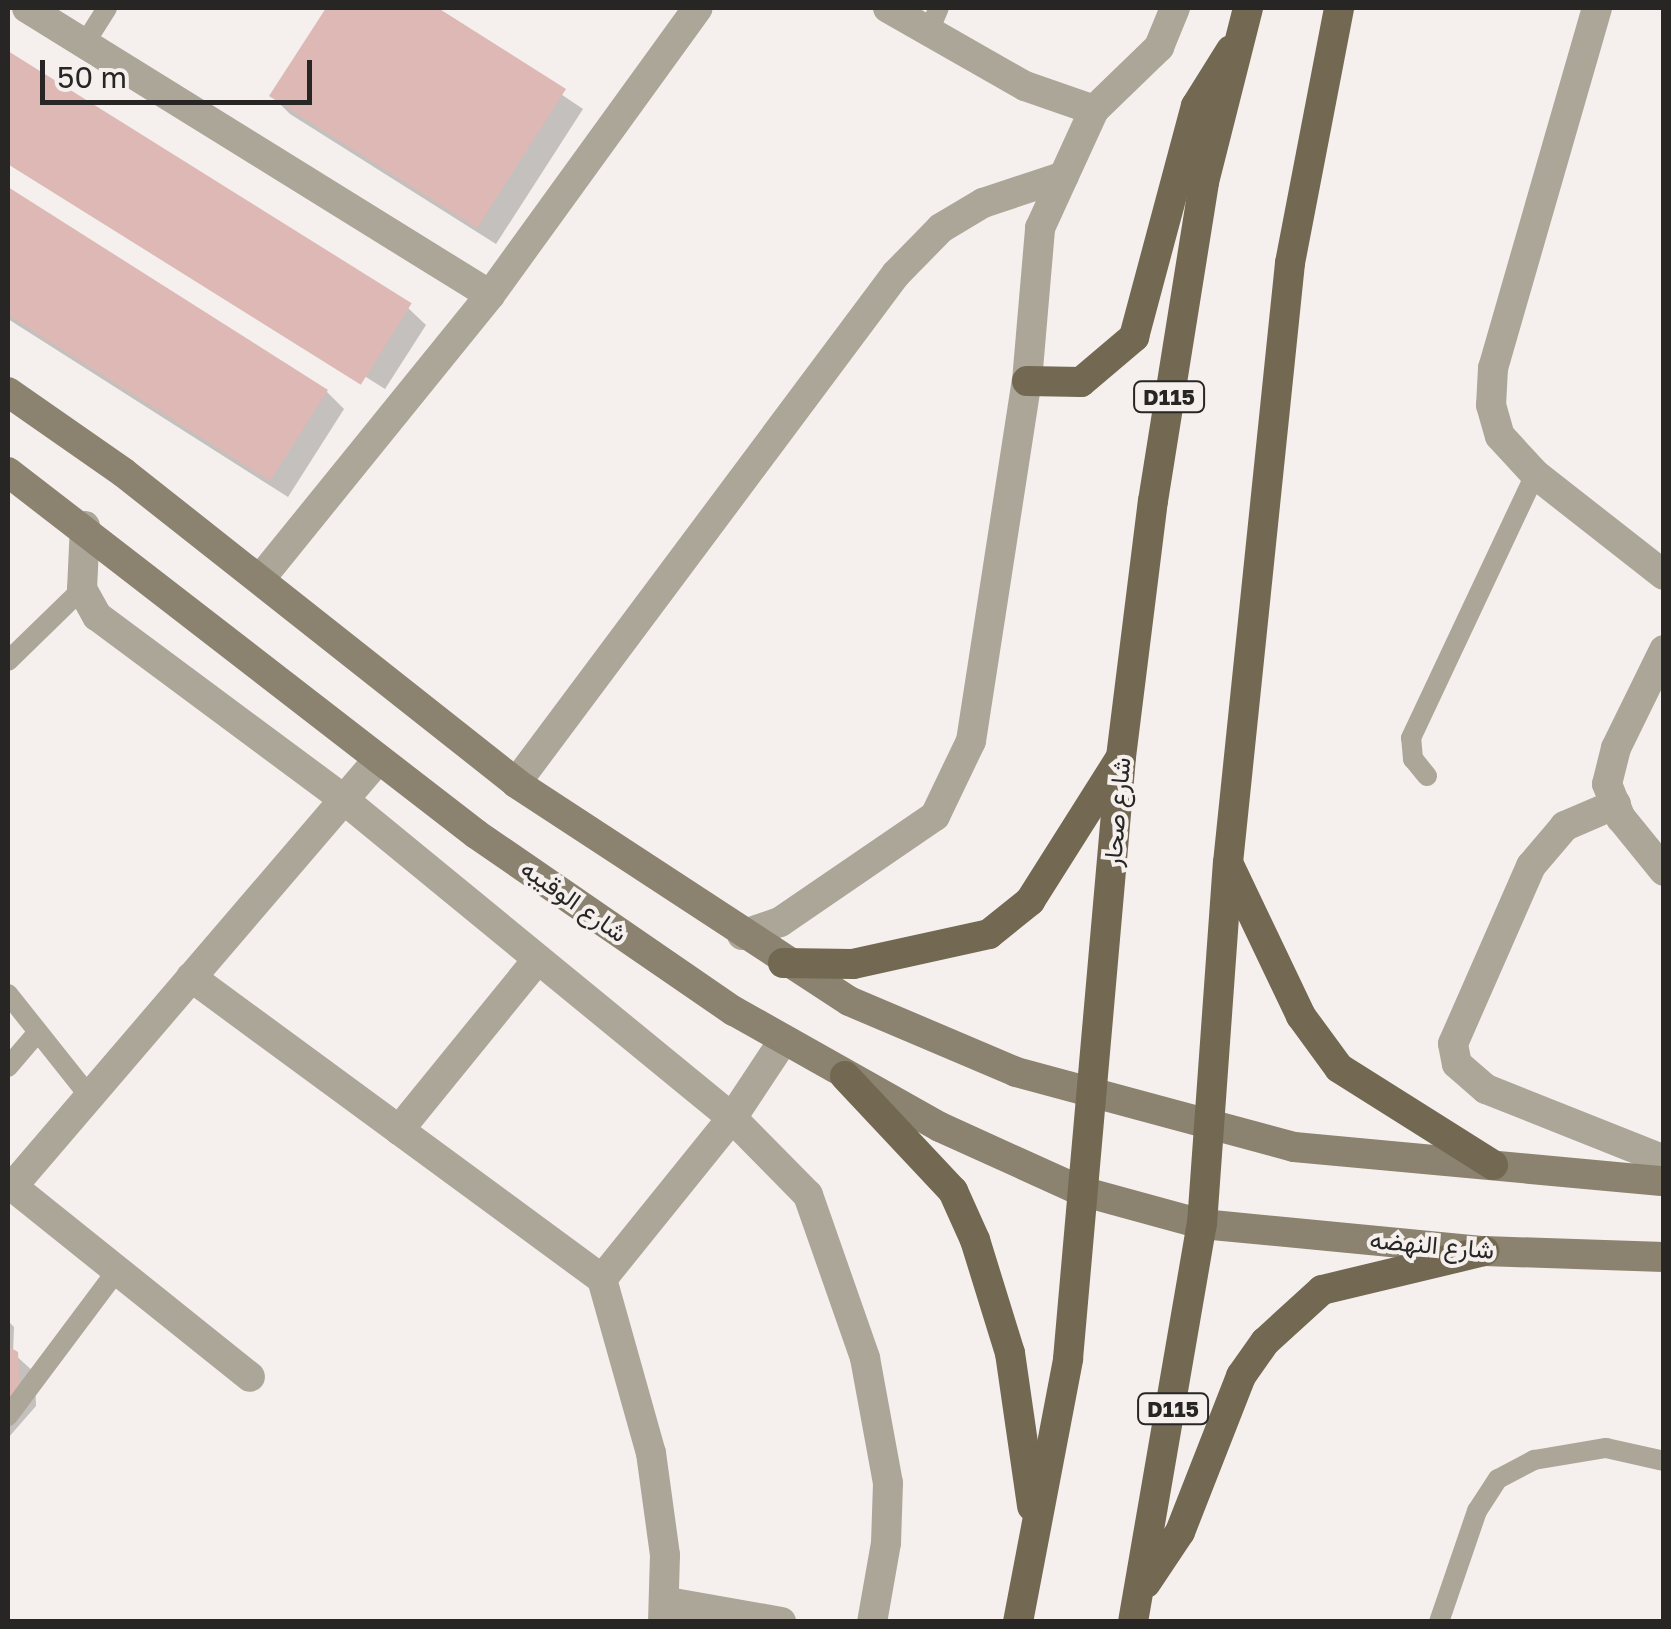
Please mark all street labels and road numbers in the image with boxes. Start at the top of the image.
road number: D115 [1132,380,1206,414]
street label: شارع صحار [1097,756,1137,868]
street label: شارع الوقيبه [515,854,633,948]
street label: شارع النهضه [1368,1225,1496,1265]
road number: D115 [1136,1392,1210,1426]

